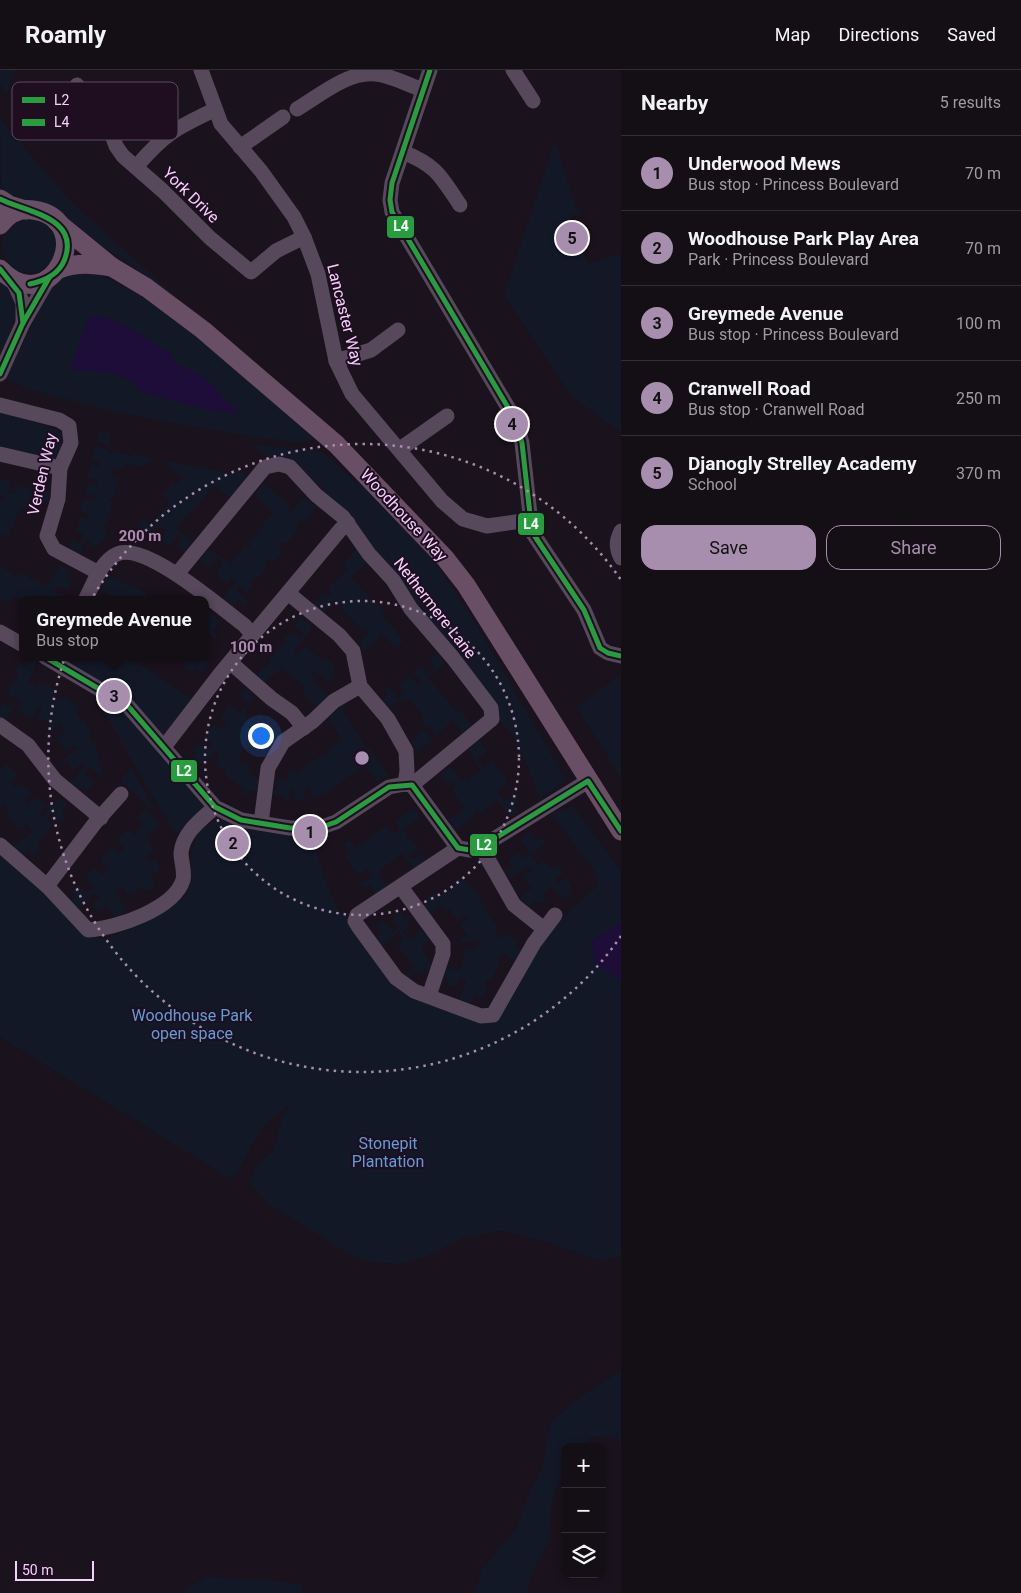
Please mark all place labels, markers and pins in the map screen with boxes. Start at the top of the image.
pin: 5 [556,219,588,257]
pin: 4 [496,405,528,443]
pin: 3 [98,677,130,715]
centre of rings [353,749,371,767]
pin: 1 [294,813,326,851]
pin: 2 [217,824,249,862]

